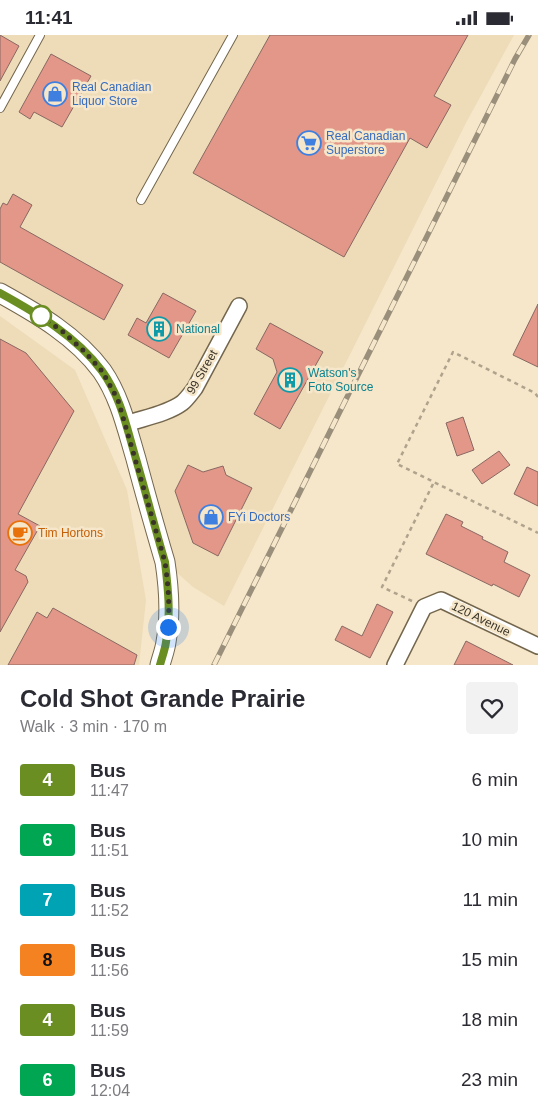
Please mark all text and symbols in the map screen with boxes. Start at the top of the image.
text: 11:41 [25,7,73,28]
place label: Real Canadian Liquor Store [72,80,151,108]
shop icon: Real Canadian Liquor Store [42,81,68,107]
place label: Real Canadian Superstore [326,129,405,157]
supermarket icon: Real Canadian Superstore [296,130,322,156]
unlabelled marker [30,305,52,327]
building icon: National [146,316,172,342]
place label: National [176,322,220,336]
street label: 99 Street [184,347,221,397]
place label: Watson's Foto Source [308,366,374,394]
building icon: Watson's Foto Source [277,367,303,393]
shop icon: FYi Doctors [198,504,224,530]
place label: FYi Doctors [228,510,290,524]
cafe icon: Tim Hortons [7,520,33,546]
place label: Tim Hortons [38,526,103,540]
street label: 120 Avenue [450,599,513,639]
your location [156,615,181,640]
button: heart [466,682,518,734]
text: Cold Shot Grande Prairie [20,685,305,712]
text: Walk · 3 min · 170 m [20,718,167,735]
text: Bus [90,760,126,781]
text: 6 min [472,769,518,790]
text: 4 [42,770,53,790]
text: 11:47 [90,782,129,799]
text: Bus [90,820,126,841]
text: 10 min [461,829,518,850]
text: 6 [42,830,53,850]
text: 11:51 [90,842,129,859]
text: Bus [90,880,126,901]
text: 11 min [462,889,518,910]
text: 7 [42,890,53,910]
text: 11:52 [90,902,129,919]
text: Bus [90,940,126,961]
text: 15 min [461,949,518,970]
text: 8 [42,950,53,970]
text: 11:56 [90,962,129,979]
text: Bus [90,1000,126,1021]
text: 18 min [461,1009,518,1030]
text: 4 [42,1010,53,1030]
text: 11:59 [90,1022,129,1039]
text: Bus [90,1060,126,1081]
text: 23 min [461,1069,518,1090]
text: 6 [42,1070,53,1090]
text: 12:04 [90,1082,130,1099]

